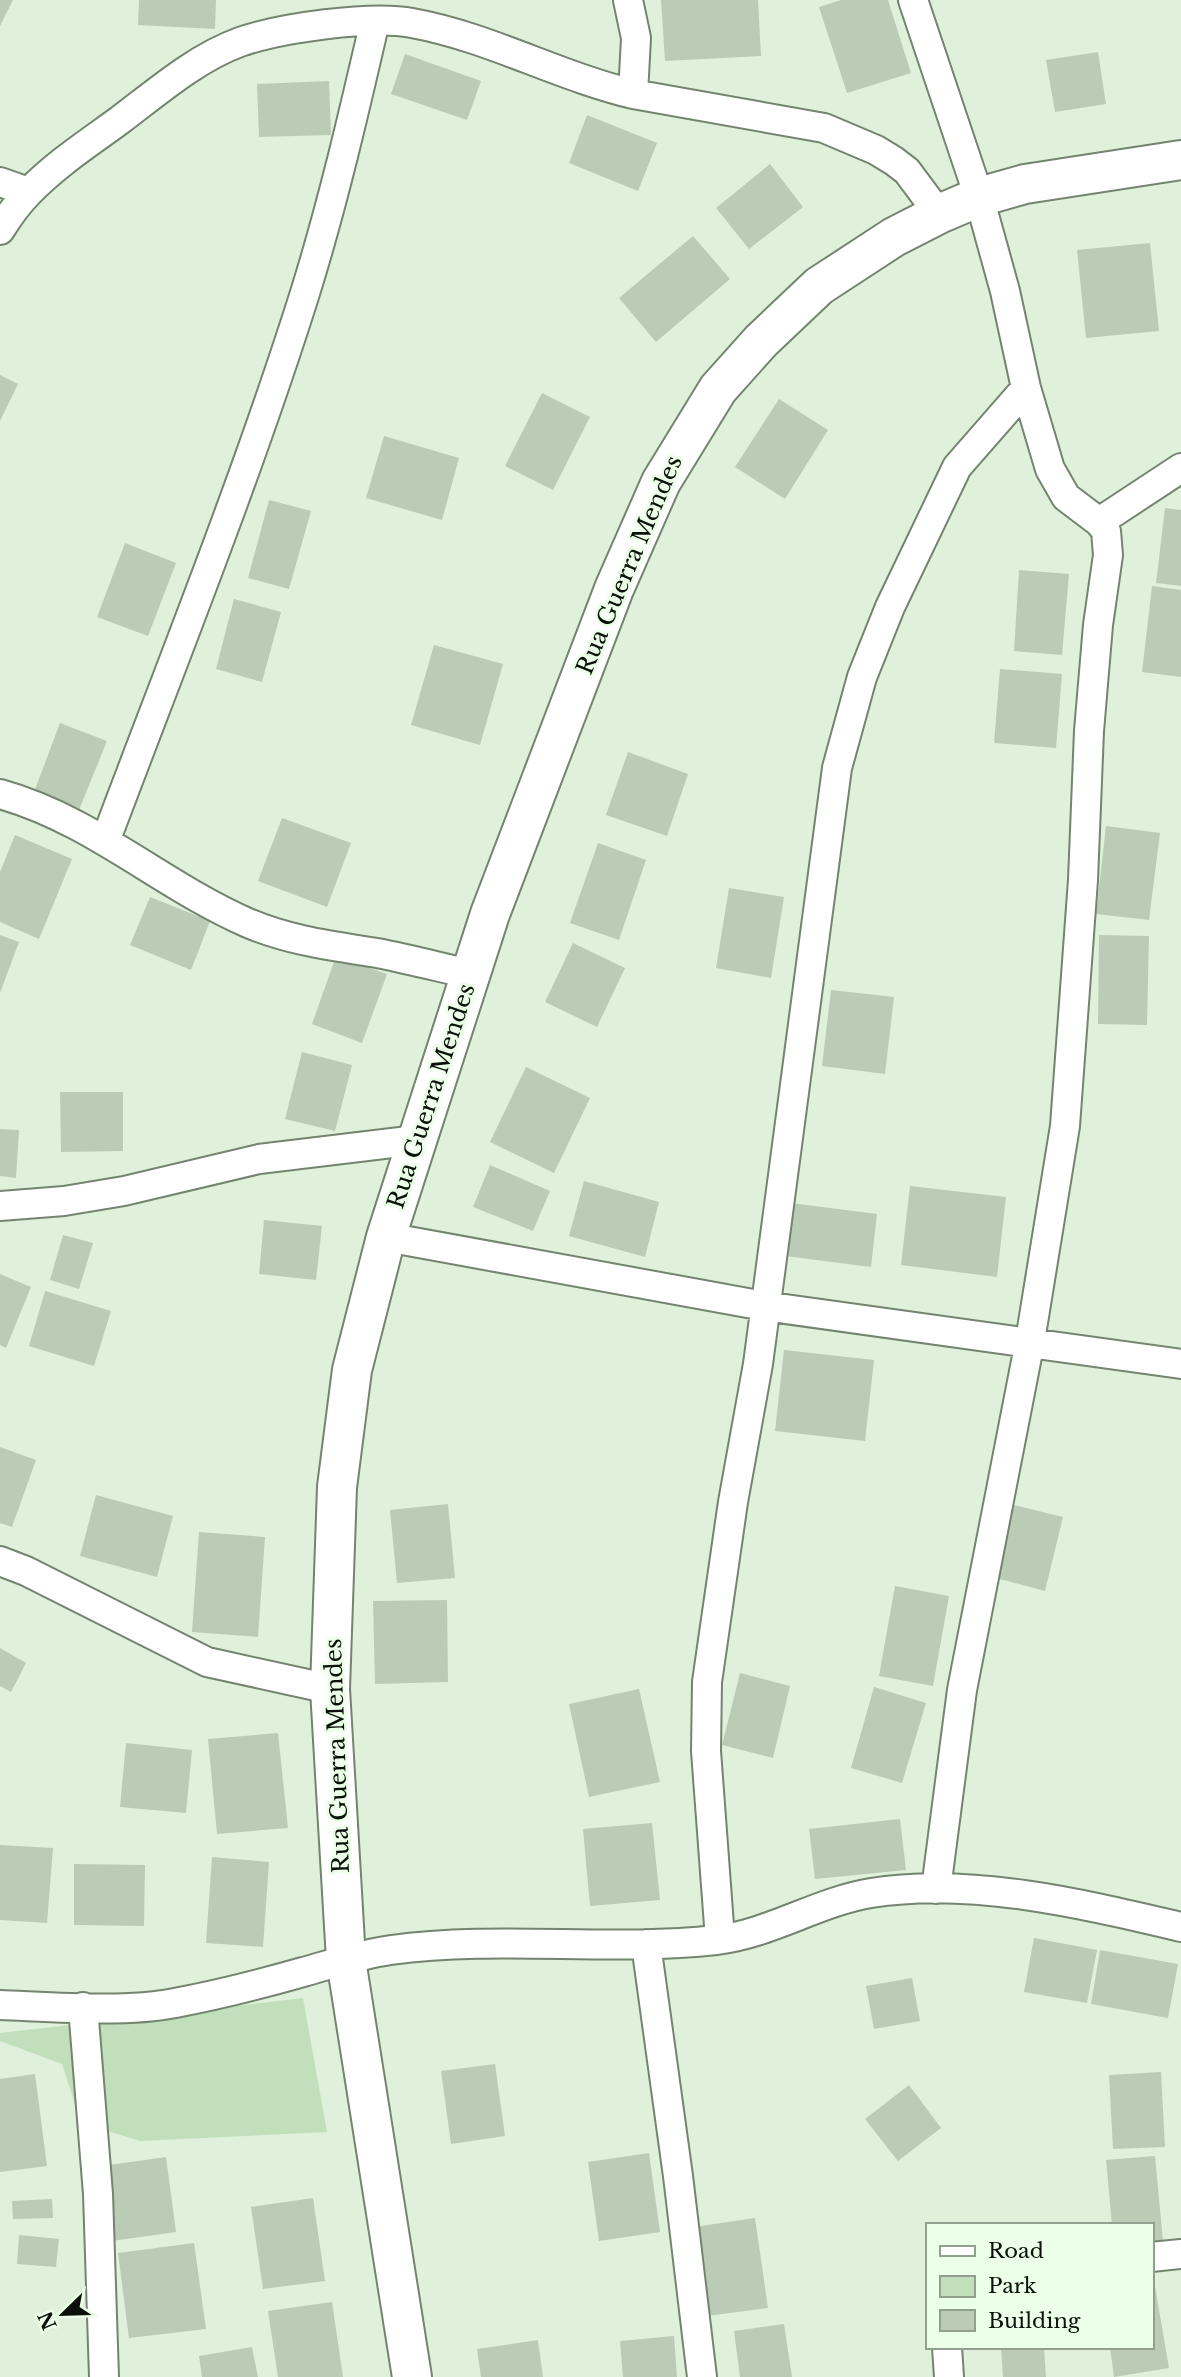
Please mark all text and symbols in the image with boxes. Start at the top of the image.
street label: Rua Guerra Mendes [570,451,688,679]
street label: Rua Guerra Mendes [381,980,481,1212]
street label: Rua Guerra Mendes [319,1638,355,1874]
legend [926,2223,1153,2349]
text: Road [988,2238,1044,2264]
text: Park [988,2273,1037,2299]
north arrow [28,2279,98,2349]
text: N [34,2308,62,2333]
text: Building [988,2308,1081,2334]

